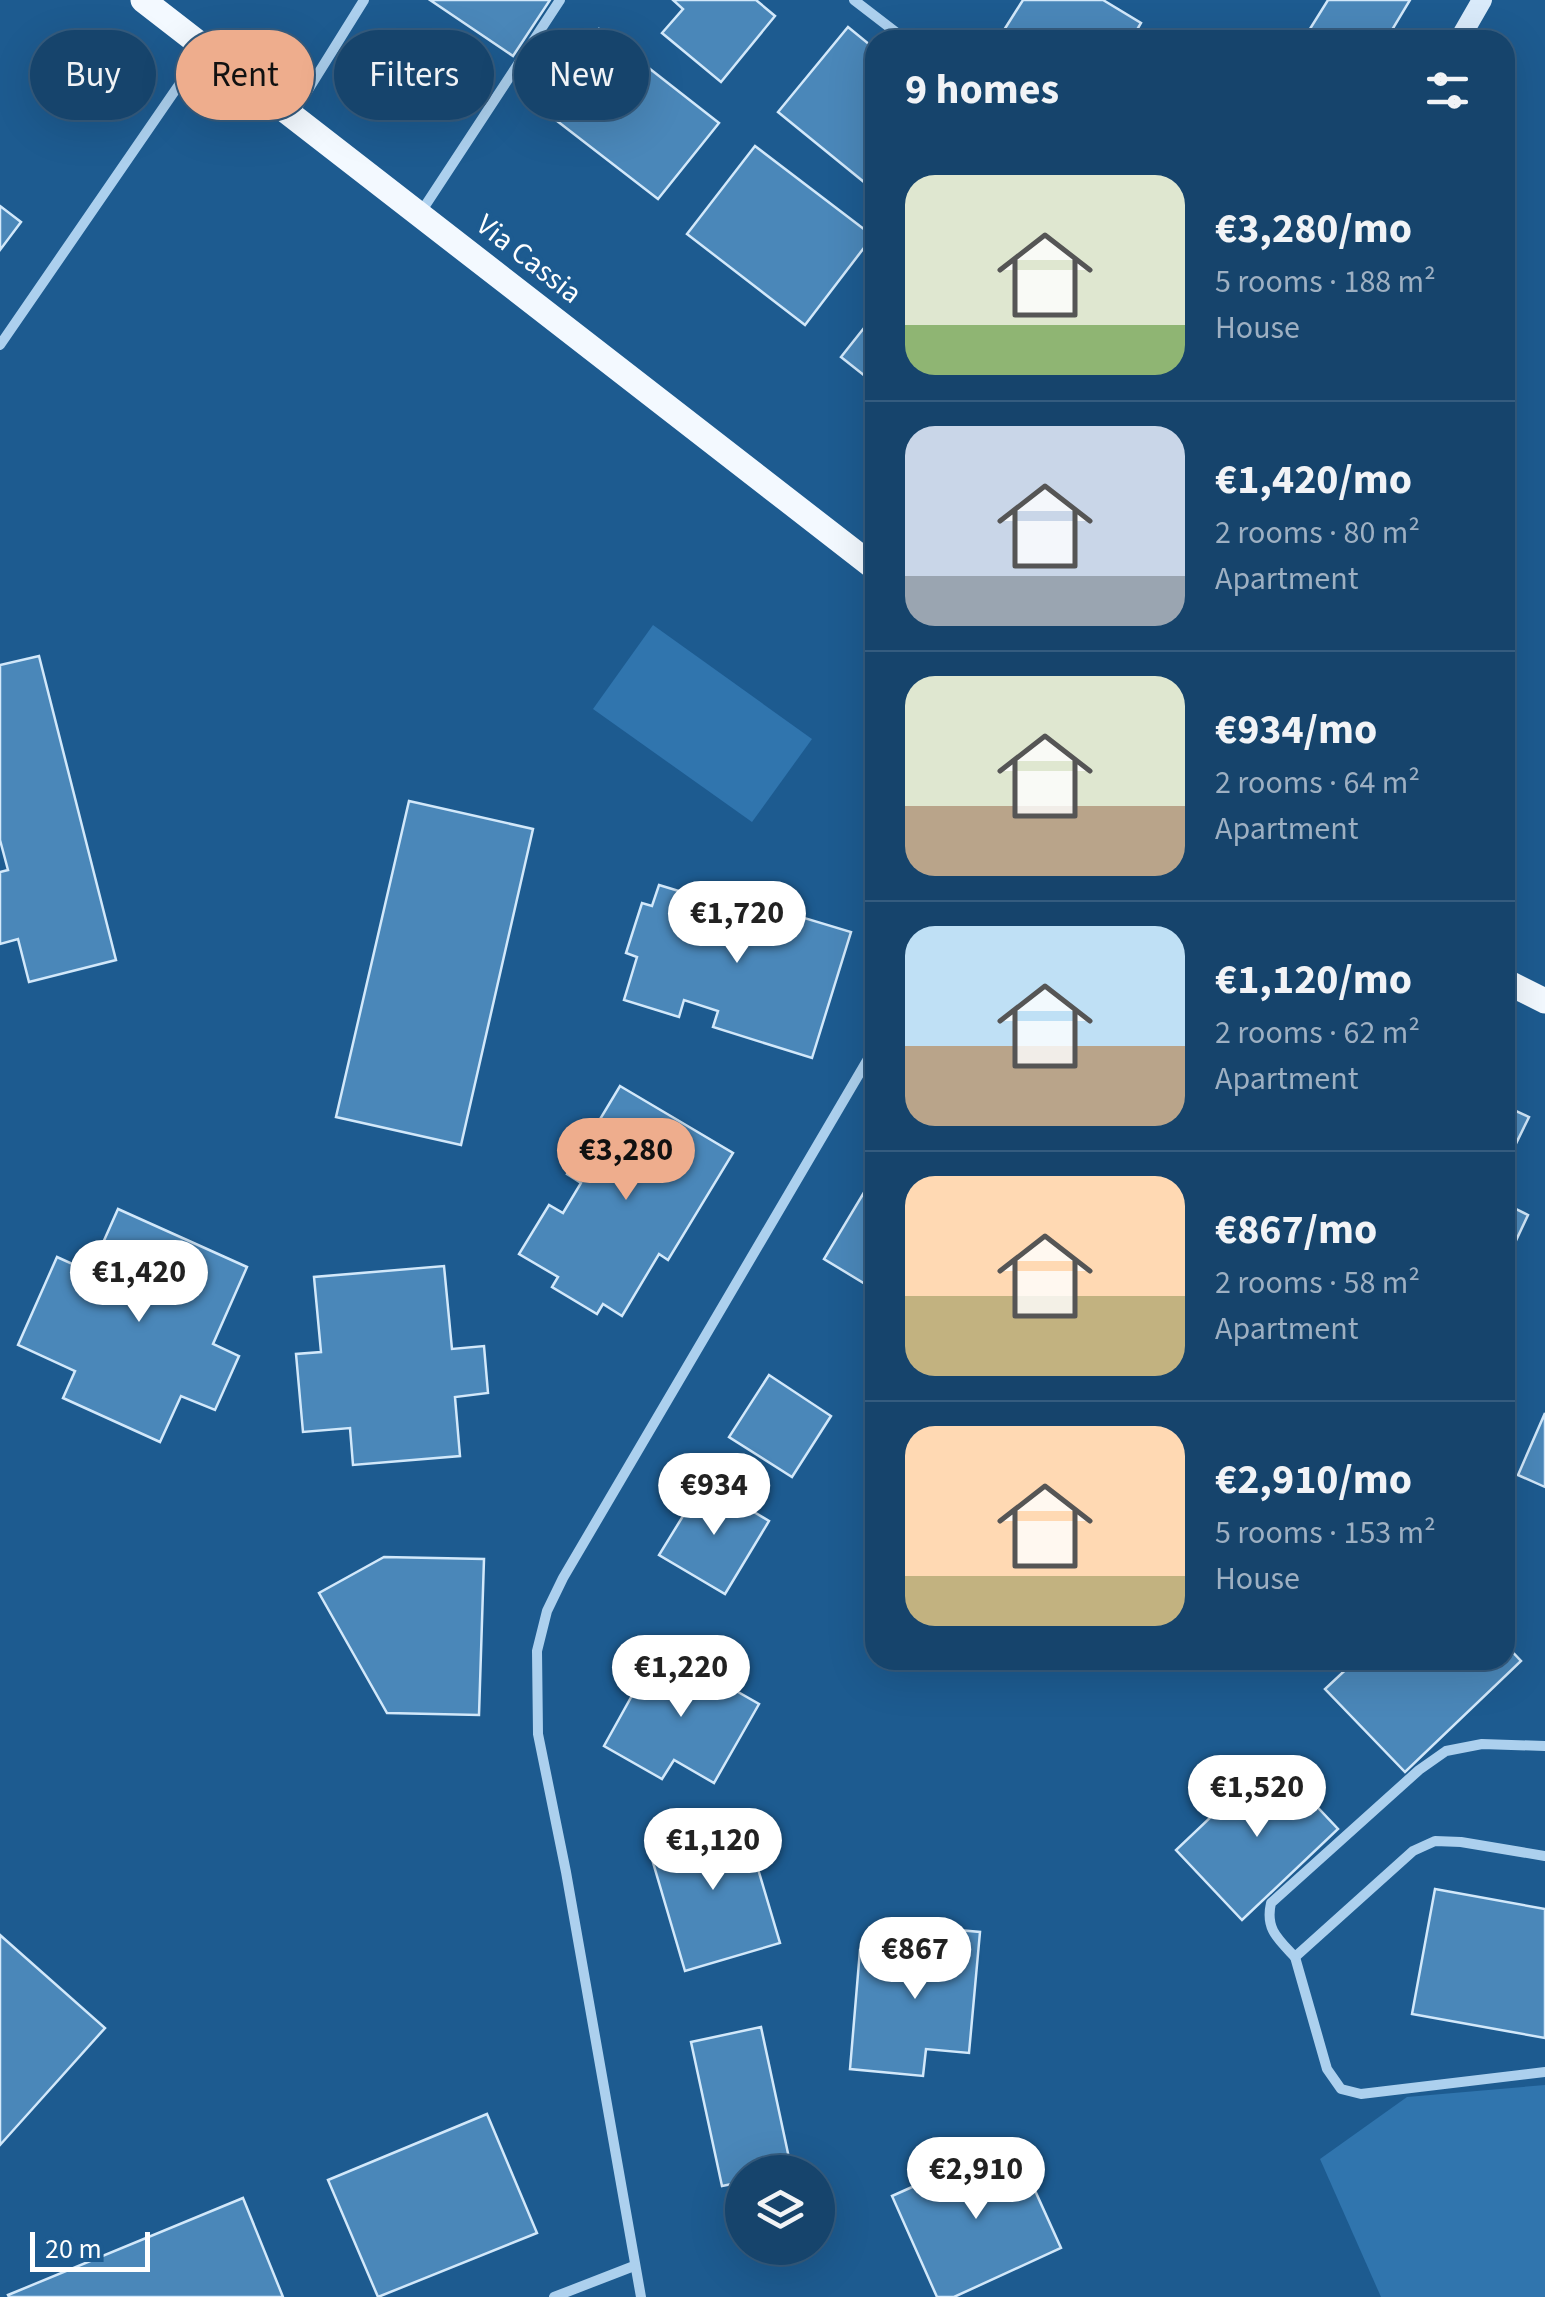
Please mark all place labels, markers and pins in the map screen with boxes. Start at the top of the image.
pin: €1,720 [656,881,818,966]
pin: €3,280 [545,1118,707,1203]
pin: €1,420 [58,1240,220,1325]
pin: €934 [655,1453,773,1538]
pin: €1,220 [600,1635,762,1720]
pin: €1,520 [1176,1755,1338,1840]
pin: €1,120 [632,1808,794,1893]
pin: €867 [856,1917,974,2002]
pin: €2,910 [895,2137,1057,2222]

